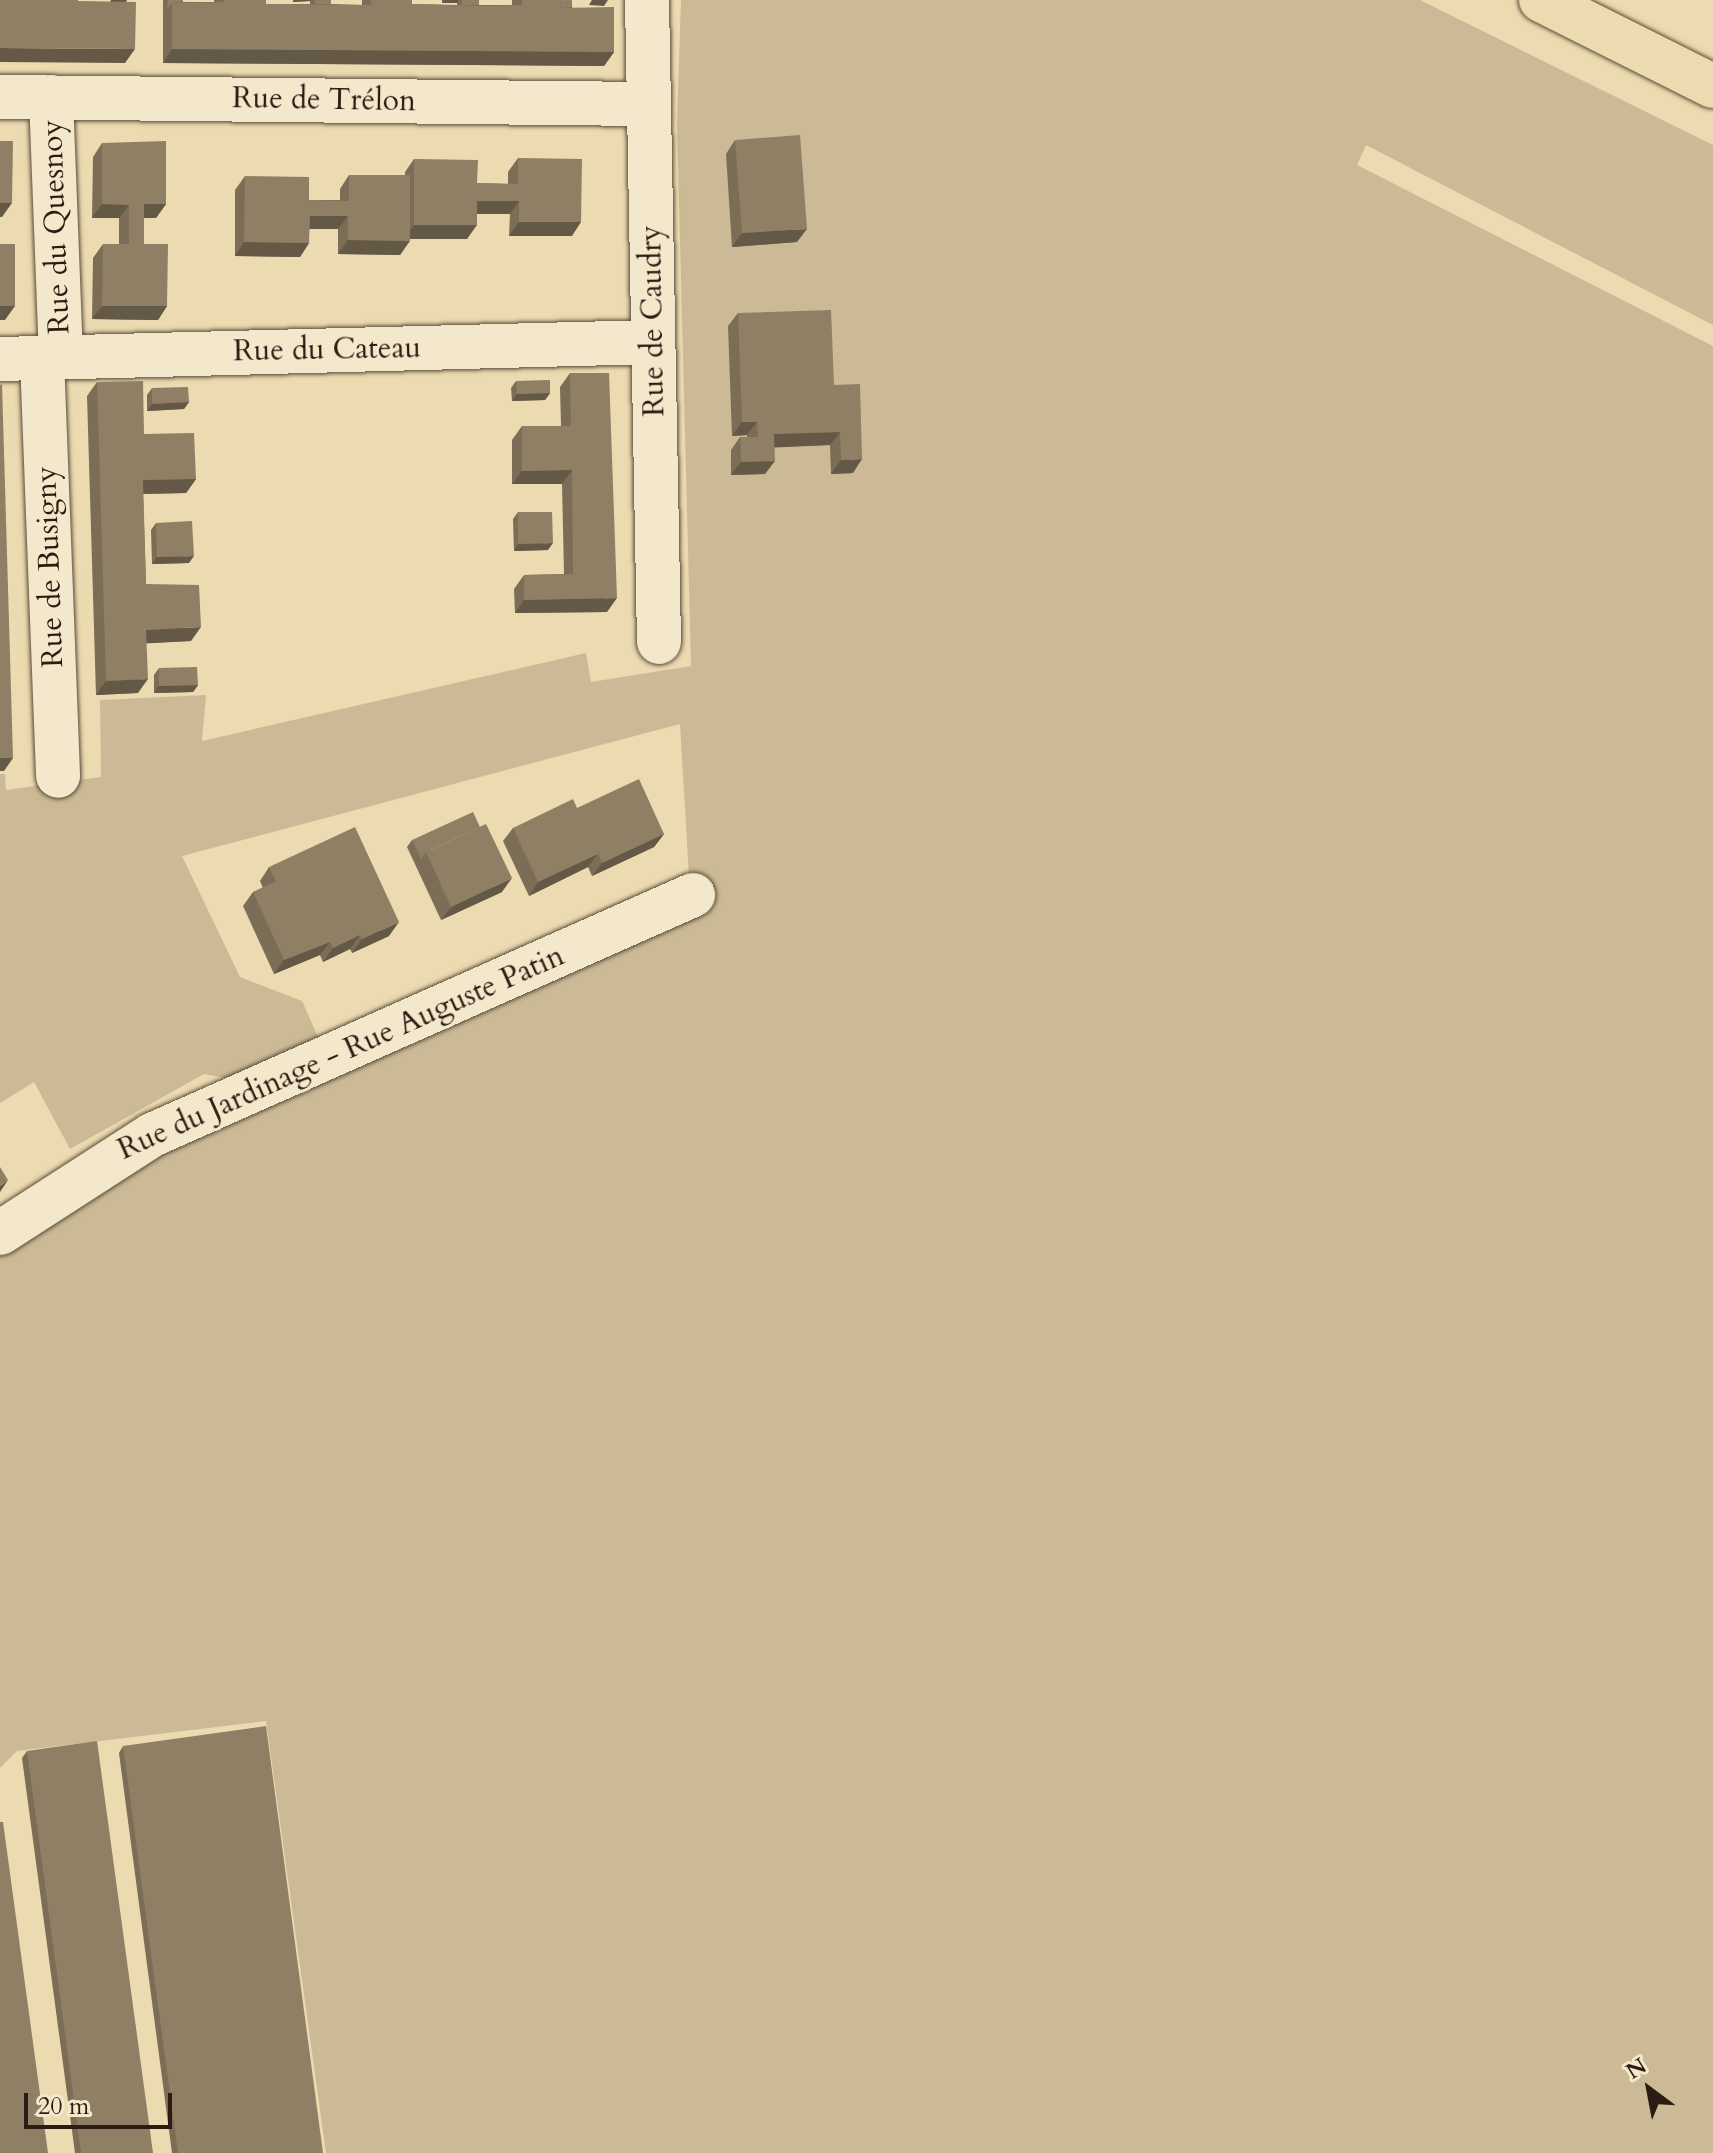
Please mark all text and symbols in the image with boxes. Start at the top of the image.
street label: Rue de Trélon [232,80,416,120]
street label: Rue du Quesnoy [34,119,78,335]
street label: Rue de Caudry [633,225,673,417]
street label: Rue du Cateau [233,330,421,370]
street label: Rue de Busigny [28,466,72,668]
street label: Rue du Jardinage - Rue Auguste Patin [112,938,570,1168]
north arrow [1609,2049,1689,2129]
text: N [1620,2051,1652,2086]
scale bar [28,2077,176,2127]
text: 20 m [38,2090,89,2123]

